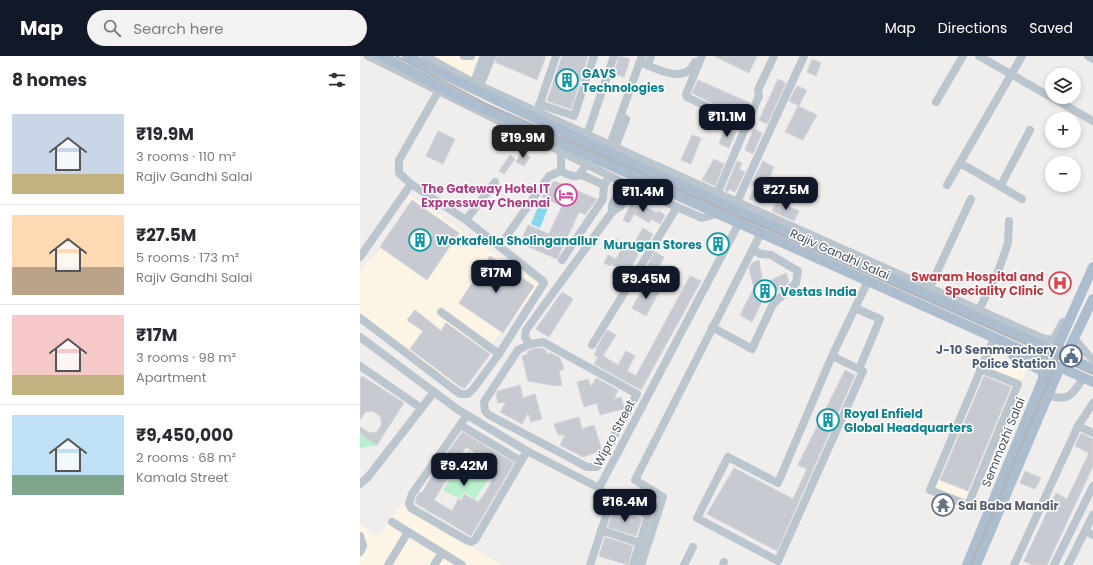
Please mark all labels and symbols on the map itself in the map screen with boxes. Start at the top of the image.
place label: GAVS Technologies [582,65,665,96]
building icon: GAVS Technologies [554,67,580,93]
pin: ₹11.1M [694,104,760,138]
pin: ₹19.9M [490,125,556,159]
pin: ₹27.5M [753,177,819,211]
pin: ₹11.4M [610,179,676,213]
place label: The Gateway Hotel IT Expressway Chennai [421,180,550,211]
hotel icon: The Gateway Hotel IT Expressway Chennai [553,182,579,208]
street label: Rajiv Gandhi Salai [787,224,893,284]
building icon: Workafella Sholinganallur [407,227,433,253]
building icon: Murugan Stores [705,231,731,257]
place label: Workafella Sholinganallur [436,232,598,249]
place label: Murugan Stores [604,236,702,253]
pin: ₹17M [472,260,520,294]
pin: ₹9.45M [613,266,679,300]
place label: Swaram Hospital and Speciality Clinic [911,268,1044,299]
hospital icon: Swaram Hospital and Speciality Clinic [1047,270,1073,296]
building icon: Vestas India [752,278,778,304]
place label: Vestas India [780,283,857,300]
place label: J-10 Semmenchery Police Station [936,341,1056,372]
public building icon: J-10 Semmenchery Police Station [1058,343,1084,369]
street label: Semmozhi Salai [977,395,1029,489]
street label: Wipro Street [589,397,639,469]
place label: Royal Enfield Global Headquarters [844,405,973,436]
building icon: Royal Enfield Global Headquarters [815,407,841,433]
pin: ₹9.42M [431,453,497,487]
pin: ₹16.4M [592,489,658,523]
temple icon: Sai Baba Mandir [930,492,956,518]
place label: Sai Baba Mandir [958,497,1059,514]

